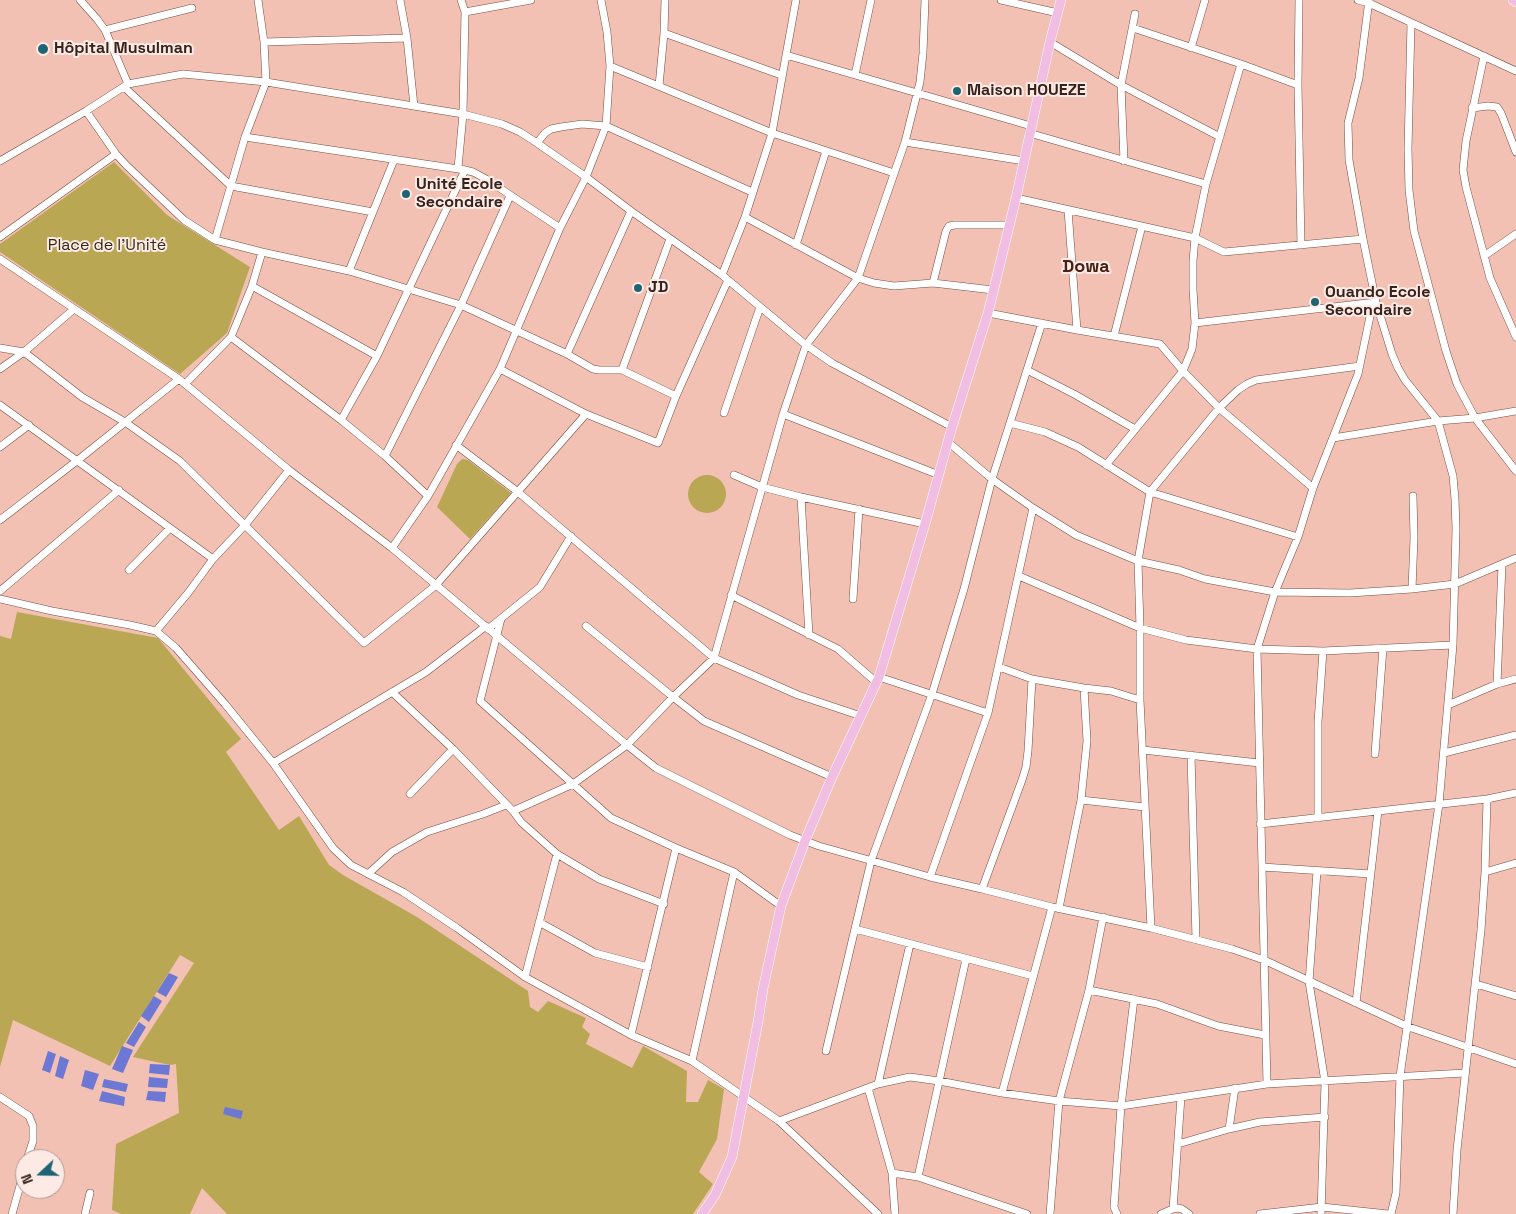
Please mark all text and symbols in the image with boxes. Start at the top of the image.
place label: Hôpital Musulman [54,39,193,59]
marker: Hôpital Musulman [36,42,50,56]
place label: Maison HOUEZE [967,81,1086,101]
marker: Maison HOUEZE [951,85,963,97]
place label: Unité Ecole Secondaire [416,175,503,213]
marker: Unité Ecole Secondaire [400,188,412,200]
park label: Place de l'Unité [48,236,166,256]
district label: Dowa [1062,256,1110,278]
place label: JD [648,278,668,298]
marker: JD [632,282,644,294]
place label: Ouando Ecole Secondaire [1325,283,1430,321]
marker: Ouando Ecole Secondaire [1309,296,1321,308]
north arrow [15,1149,65,1199]
text: N [17,1171,37,1187]

